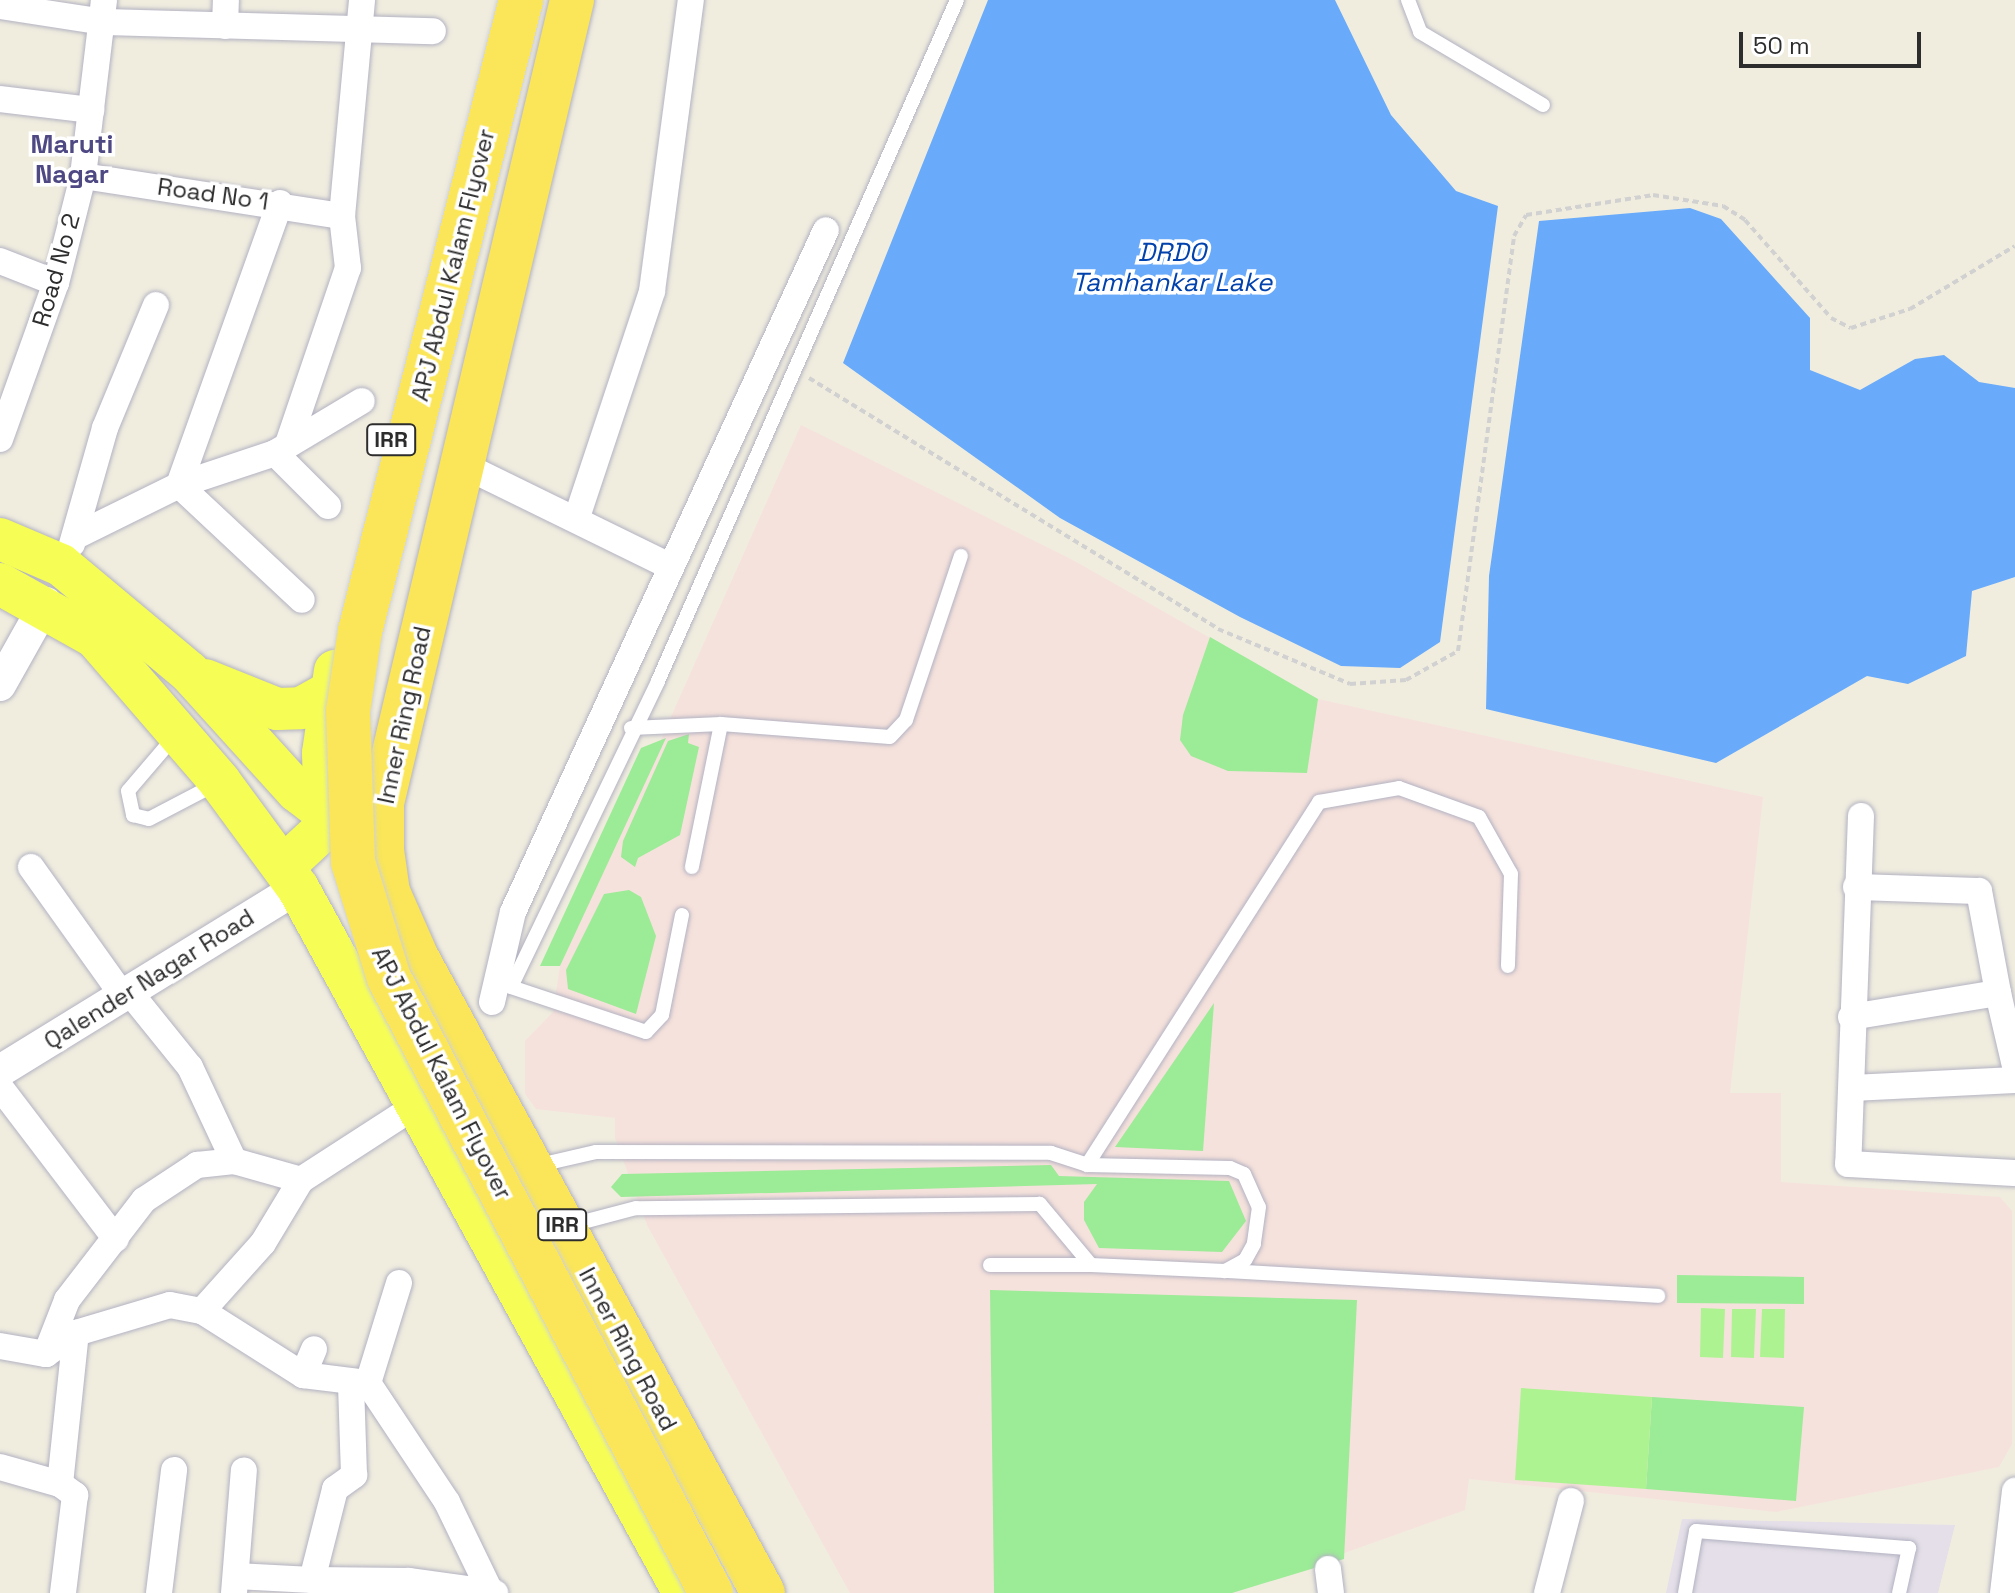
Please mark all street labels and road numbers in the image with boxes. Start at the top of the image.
street label: APJ Abdul Kalam Flyover [405,126,501,404]
street label: Road No 1 [156,172,270,216]
street label: Road No 2 [26,210,86,330]
road number: IRR [365,422,417,458]
street label: Inner Ring Road [371,624,437,806]
street label: Qalender Nagar Road [39,903,259,1055]
street label: APJ Abdul Kalam Flyover [366,942,518,1204]
road number: IRR [536,1207,588,1243]
street label: Inner Ring Road [573,1262,683,1436]

